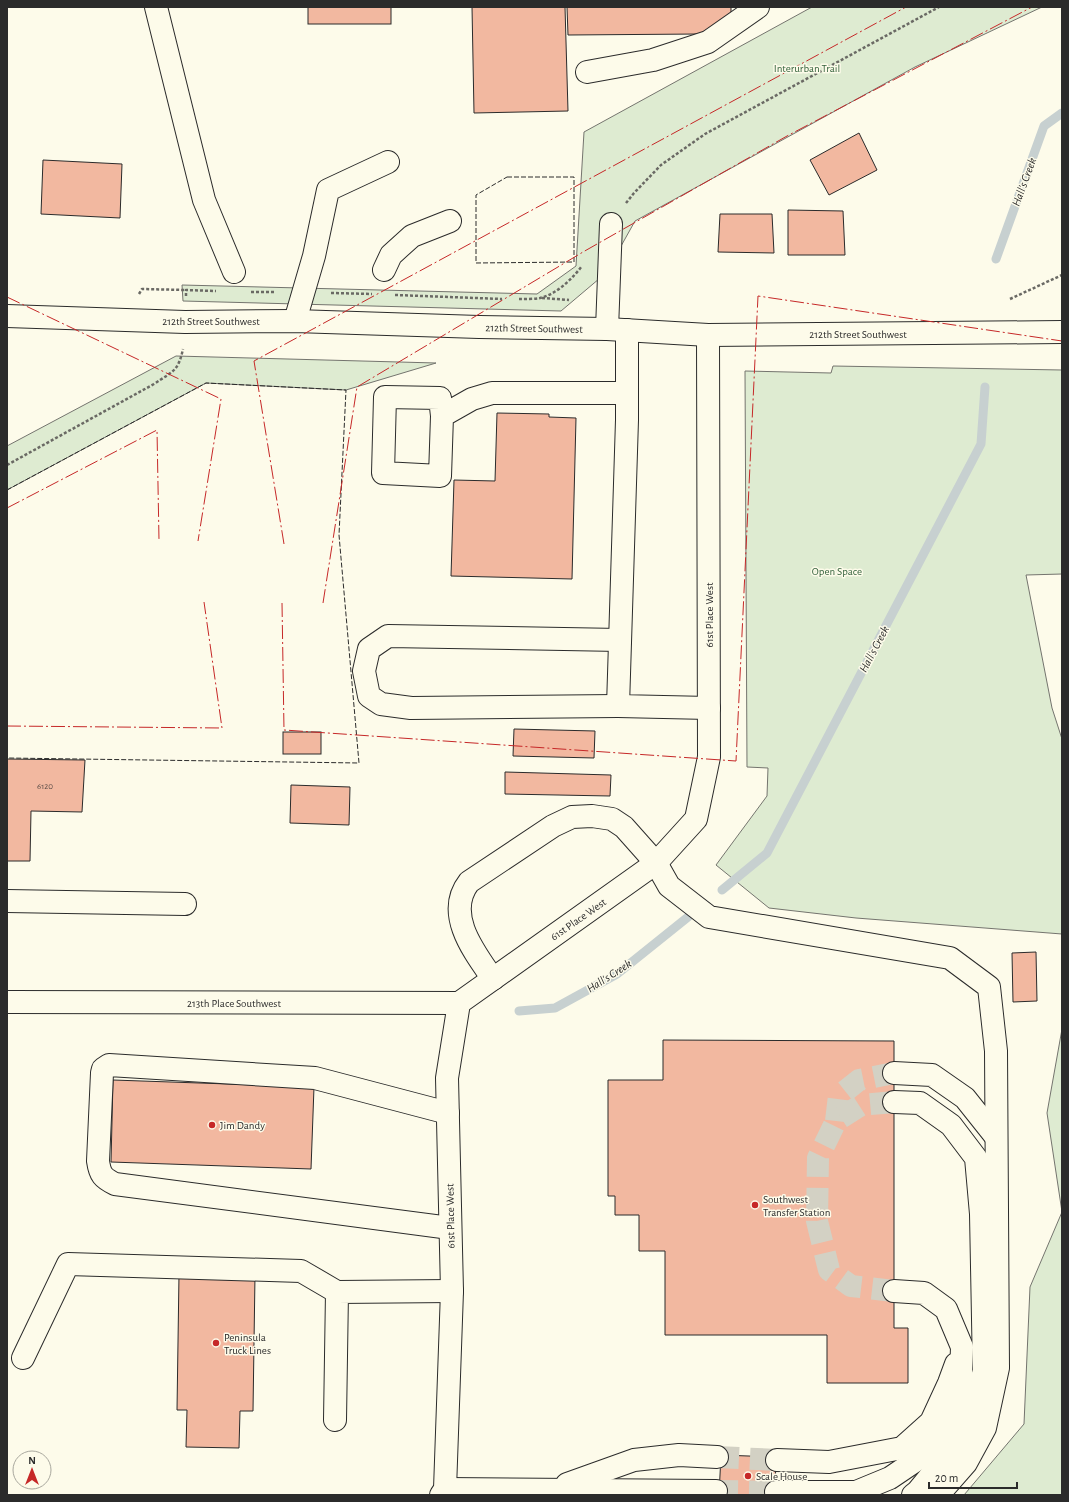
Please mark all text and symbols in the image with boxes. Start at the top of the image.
park label: Interurban Trail [774,63,840,74]
water label: Hall's Creek [1010,156,1038,208]
street label: 212th Street Southwest [162,316,260,327]
street label: 212th Street Southwest [485,322,583,335]
street label: 212th Street Southwest [809,329,907,340]
park label: Open Space [812,566,862,577]
street label: 61st Place West [704,582,715,647]
water label: Hall's Creek [857,623,891,674]
house number: 6120 [37,782,53,791]
street label: 61st Place West [549,896,608,943]
water label: Hall's Creek [585,957,634,995]
street label: 213th Place Southwest [187,998,281,1009]
marker: Jim Dandy [207,1120,217,1130]
place label: Jim Dandy [220,1120,265,1131]
street label: 61st Place West [444,1183,457,1249]
place label: Southwest Transfer Station [763,1194,830,1218]
marker: Southwest Transfer Station [750,1200,760,1210]
place label: Peninsula Truck Lines [224,1332,271,1356]
marker: Peninsula Truck Lines [211,1338,221,1348]
north arrow [12,1450,52,1490]
text: N [28,1455,36,1466]
scale bar [929,1464,1017,1490]
marker: Scale House [743,1471,753,1481]
place label: Scale House [756,1471,807,1482]
text: 20 m [935,1472,958,1484]

